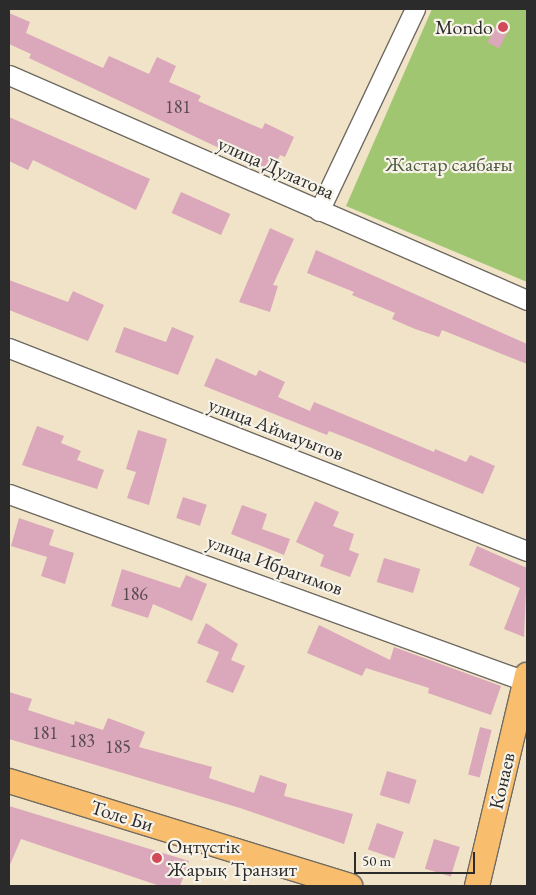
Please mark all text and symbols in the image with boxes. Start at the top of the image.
place label: Mondo [435,15,493,39]
marker: Mondo [497,21,509,33]
house number: 181 [165,96,191,118]
street label: улица Дулатова [214,132,338,204]
park label: Жастар саябағы [385,152,513,176]
street label: улица Аймауытов [205,392,347,466]
street label: улица Ибрагимов [204,529,346,601]
house number: 186 [122,583,148,605]
house number: 181 [32,722,58,744]
house number: 183 [69,730,95,752]
house number: 185 [105,736,131,758]
street label: Конаев [484,750,520,812]
street label: Толе Би [88,795,156,837]
place label: Оңтүстік Жарық Транзит [167,834,297,881]
scale bar [356,842,477,874]
text: 50 m [362,851,391,870]
marker: Оңтүстік Жарық Транзит [151,852,163,864]

